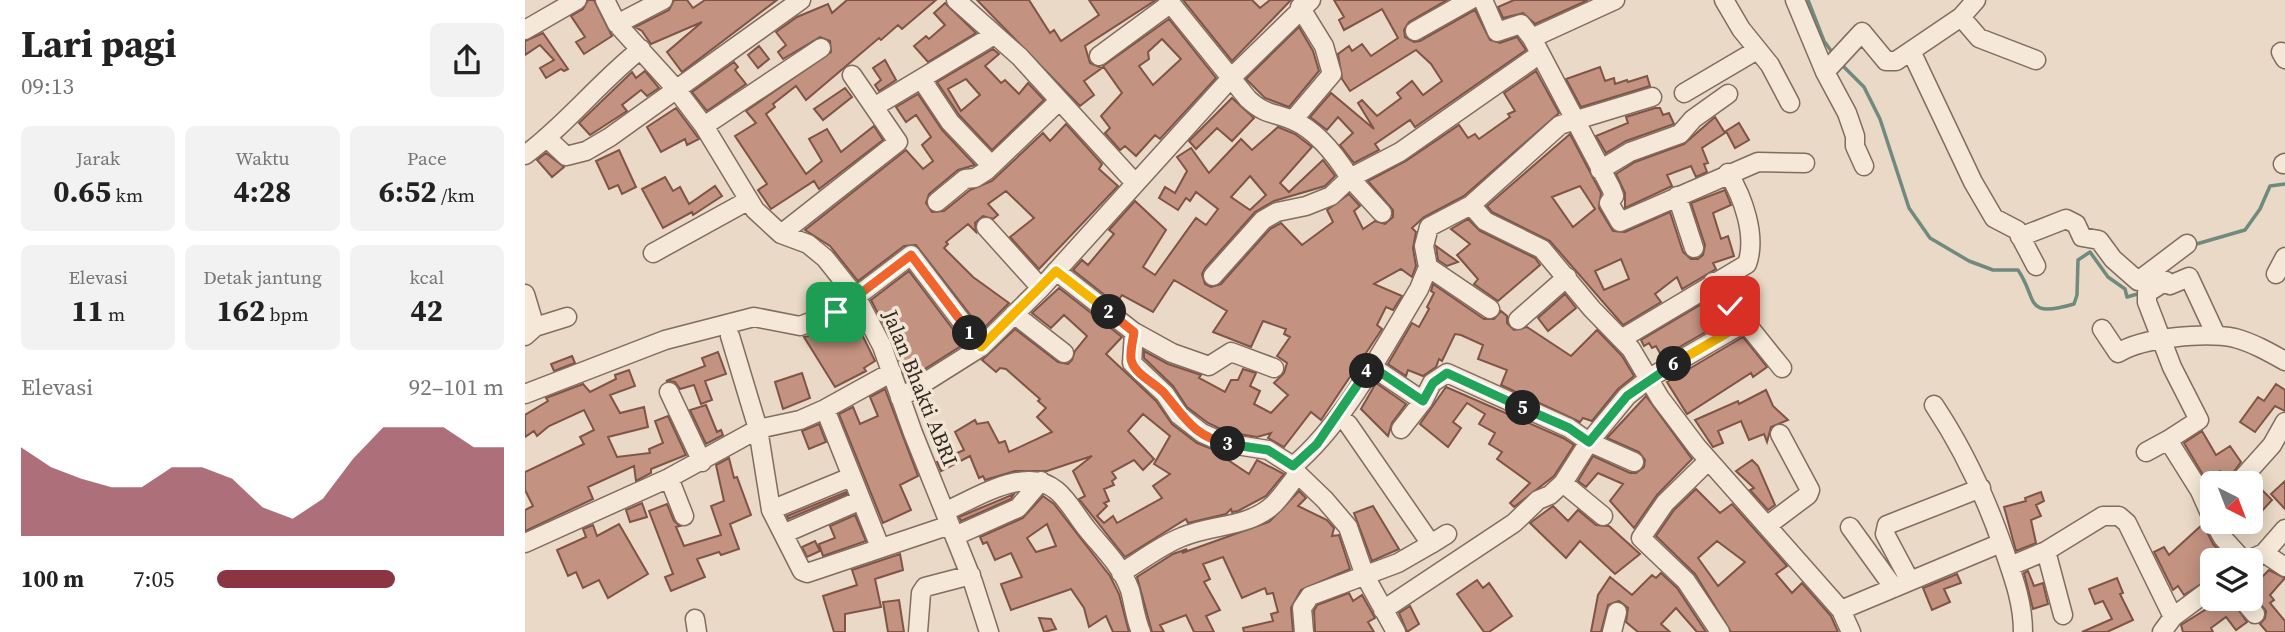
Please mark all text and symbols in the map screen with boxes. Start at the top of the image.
text: Lari pagi [21,18,177,70]
button: share [430,23,504,97]
text: 09:13 [21,70,74,102]
text: Jarak [76,145,120,171]
text: Waktu [235,145,290,171]
text: Pace [407,145,447,171]
text: 0.65 [53,171,111,212]
text: 4:28 [234,171,291,212]
text: 6:52 [379,171,437,212]
text: km [111,182,143,208]
text: /km [437,182,475,208]
text: Elevasi [68,264,128,290]
text: Detak jantung [203,264,322,290]
text: kcal [410,264,444,290]
pin [1700,276,1760,336]
pin [806,282,866,342]
icon: check [1711,287,1749,325]
text: 11 [71,290,104,331]
text: 162 [216,290,265,331]
text: 42 [411,290,443,331]
icon: arrive [817,293,855,331]
pin: 2 [1091,294,1127,330]
text: 2 [1103,298,1114,324]
text: m [104,301,125,327]
text: bpm [265,301,309,327]
street label: Jalan Bhakti ABRI [876,305,965,470]
pin: 1 [953,316,987,350]
text: 1 [964,319,975,345]
pin: 6 [1657,346,1691,382]
text: 6 [1668,350,1679,376]
pin: 4 [1349,354,1385,388]
text: 4 [1361,357,1372,383]
text: Elevasi [21,371,93,403]
text: 92–101 m [409,371,504,403]
pin: 5 [1506,390,1541,426]
text: 5 [1517,394,1528,420]
pin: 3 [1211,426,1245,462]
text: 3 [1222,430,1233,456]
north arrow [2200,471,2263,534]
map controls [2200,471,2263,611]
button: layers [2200,548,2263,611]
text: 100 m [21,563,84,595]
text: 7:05 [133,563,174,595]

